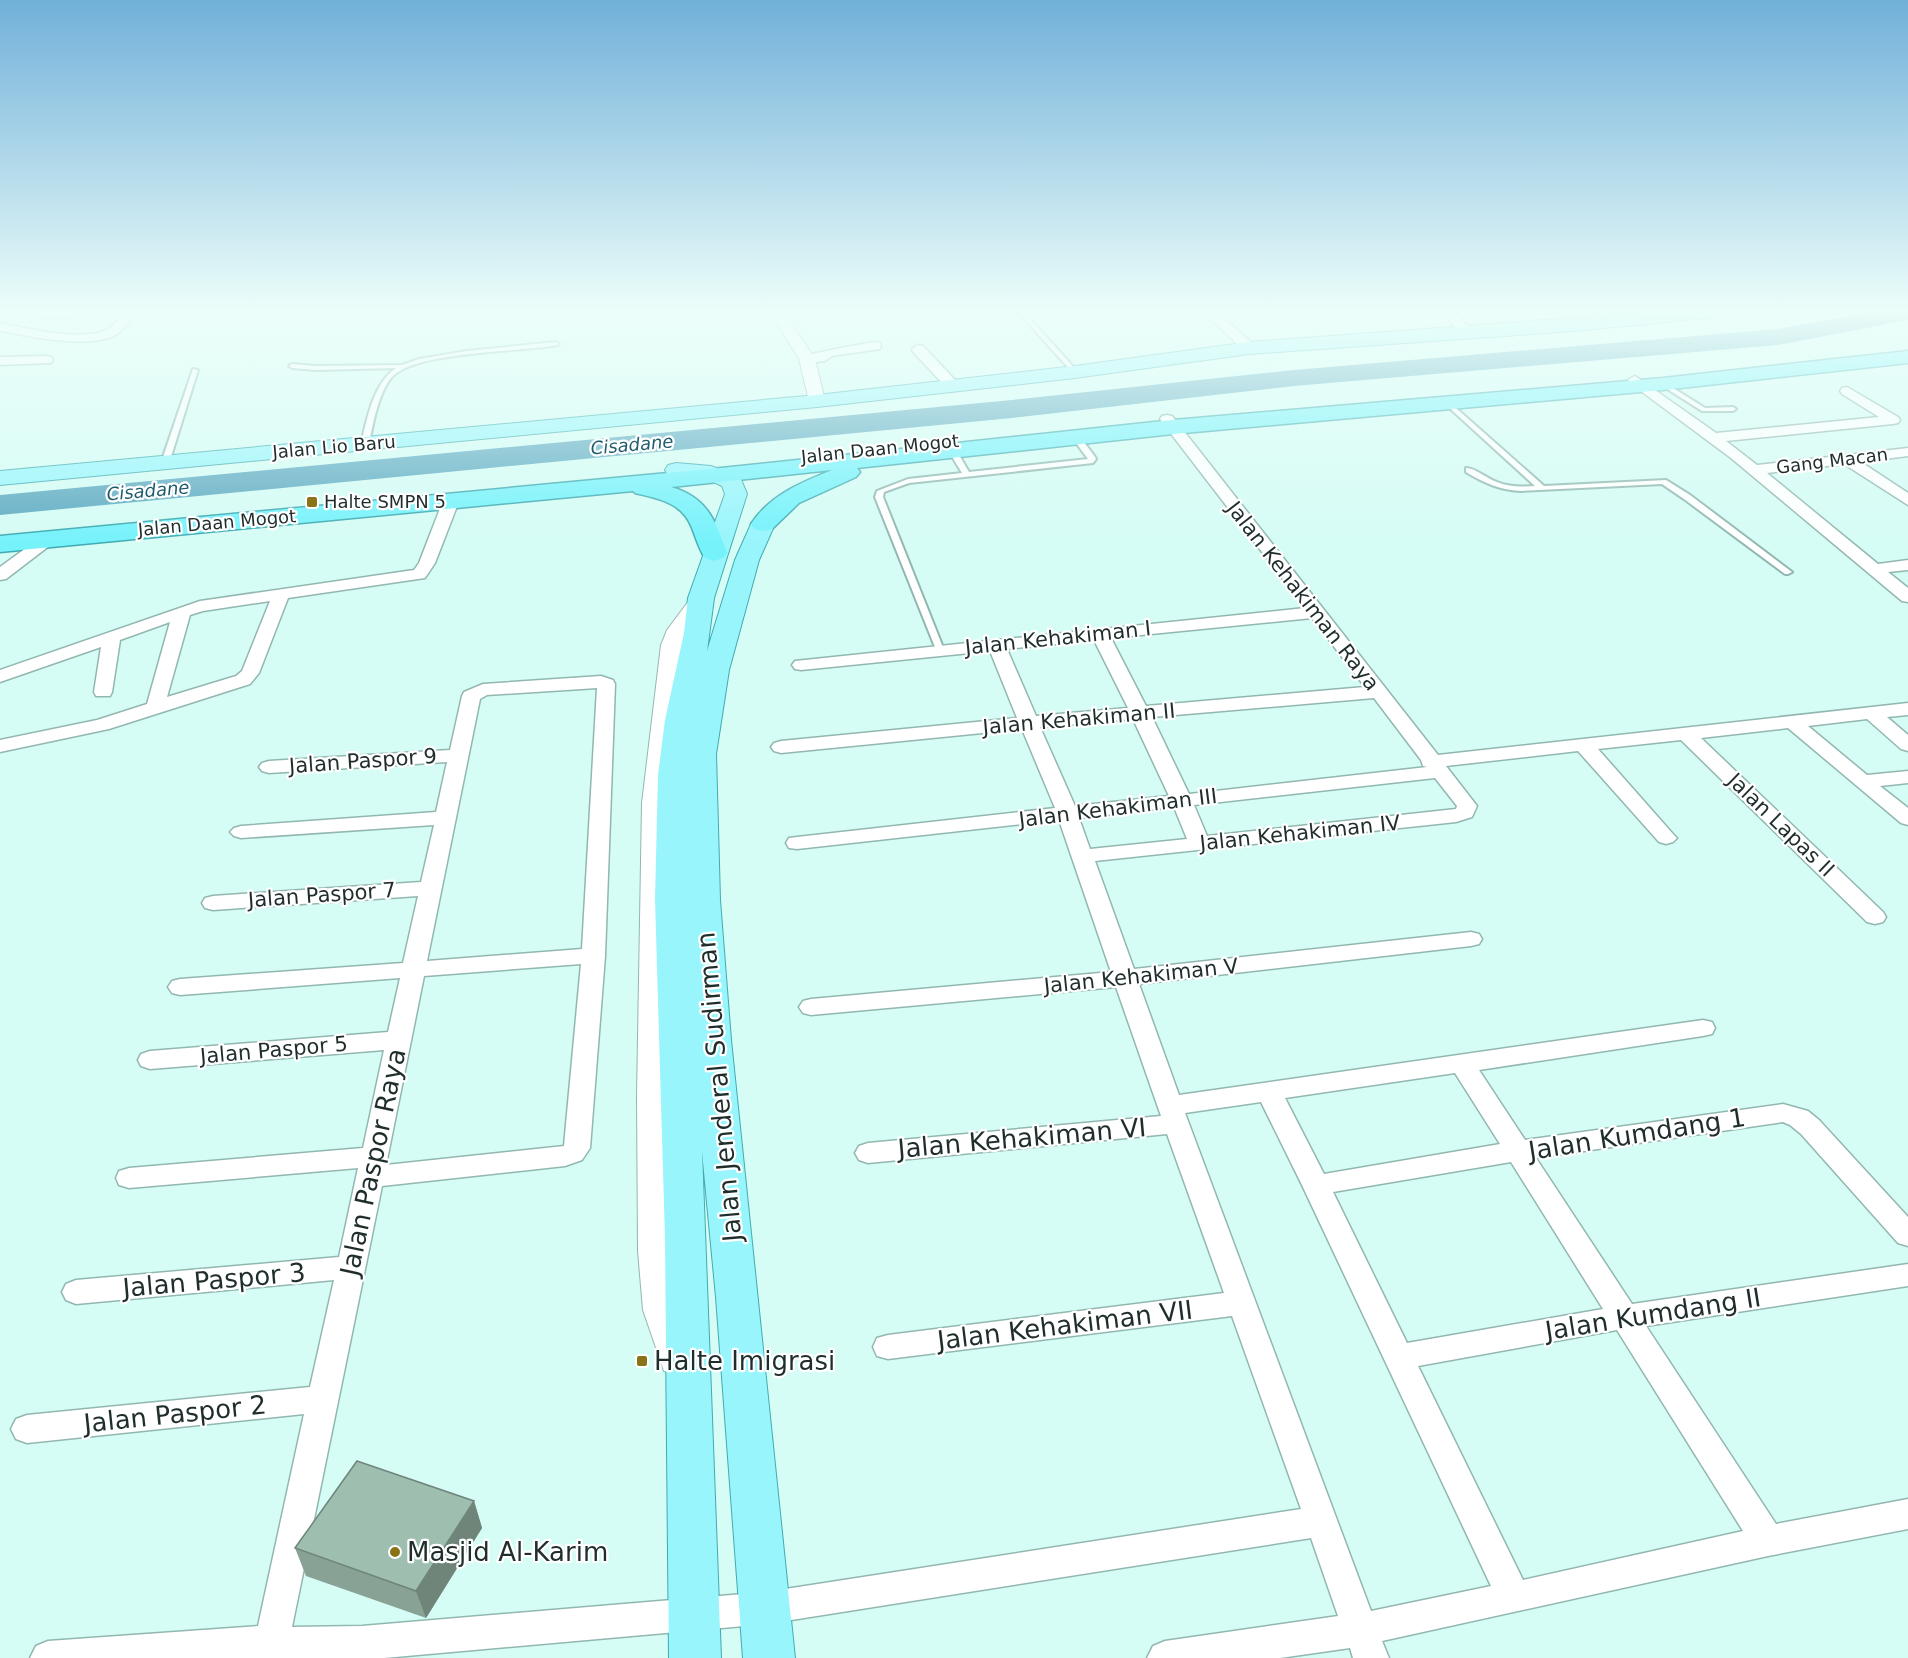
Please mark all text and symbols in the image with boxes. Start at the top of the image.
water label: Cisadane [590,430,674,459]
street label: Jalan Daan Mogot [799,430,960,467]
street label: Jalan Lio Baru [271,431,396,462]
street label: Gang Macan [1775,443,1889,478]
water label: Cisadane [106,476,190,505]
place label: Halte SMPN 5 [324,491,446,512]
marker: Halte SMPN 5 [305,495,319,509]
street label: Jalan Kehakiman Raya [1221,495,1384,695]
street label: Jalan Daan Mogot [136,505,297,540]
street label: Jalan Kehakiman I [962,616,1152,660]
street label: Jalan Kehakiman II [980,699,1176,740]
street label: Jalan Paspor 9 [286,744,438,778]
street label: Jalan Lapas II [1721,767,1839,882]
street label: Jalan Kehakiman III [1016,784,1218,832]
street label: Jalan Kehakiman IV [1197,810,1402,856]
street label: Jalan Paspor 7 [245,878,397,912]
street label: Jalan Jenderal Sudirman [691,931,748,1245]
street label: Jalan Kehakiman V [1041,954,1240,998]
street label: Jalan Paspor 5 [197,1032,349,1069]
street label: Jalan Paspor Raya [334,1046,412,1280]
street label: Jalan Kumdang 1 [1524,1102,1748,1166]
street label: Jalan Kehakiman VI [894,1112,1148,1164]
street label: Jalan Paspor 3 [119,1257,307,1303]
street label: Jalan Kumdang II [1541,1282,1763,1346]
street label: Jalan Kehakiman VII [934,1294,1194,1356]
place label: Halte Imigrasi [654,1346,835,1376]
marker: Halte Imigrasi [635,1354,649,1368]
street label: Jalan Paspor 2 [80,1389,268,1439]
place label: Masjid Al-Karim [407,1537,608,1567]
marker: Masjid Al-Karim [388,1545,402,1559]

